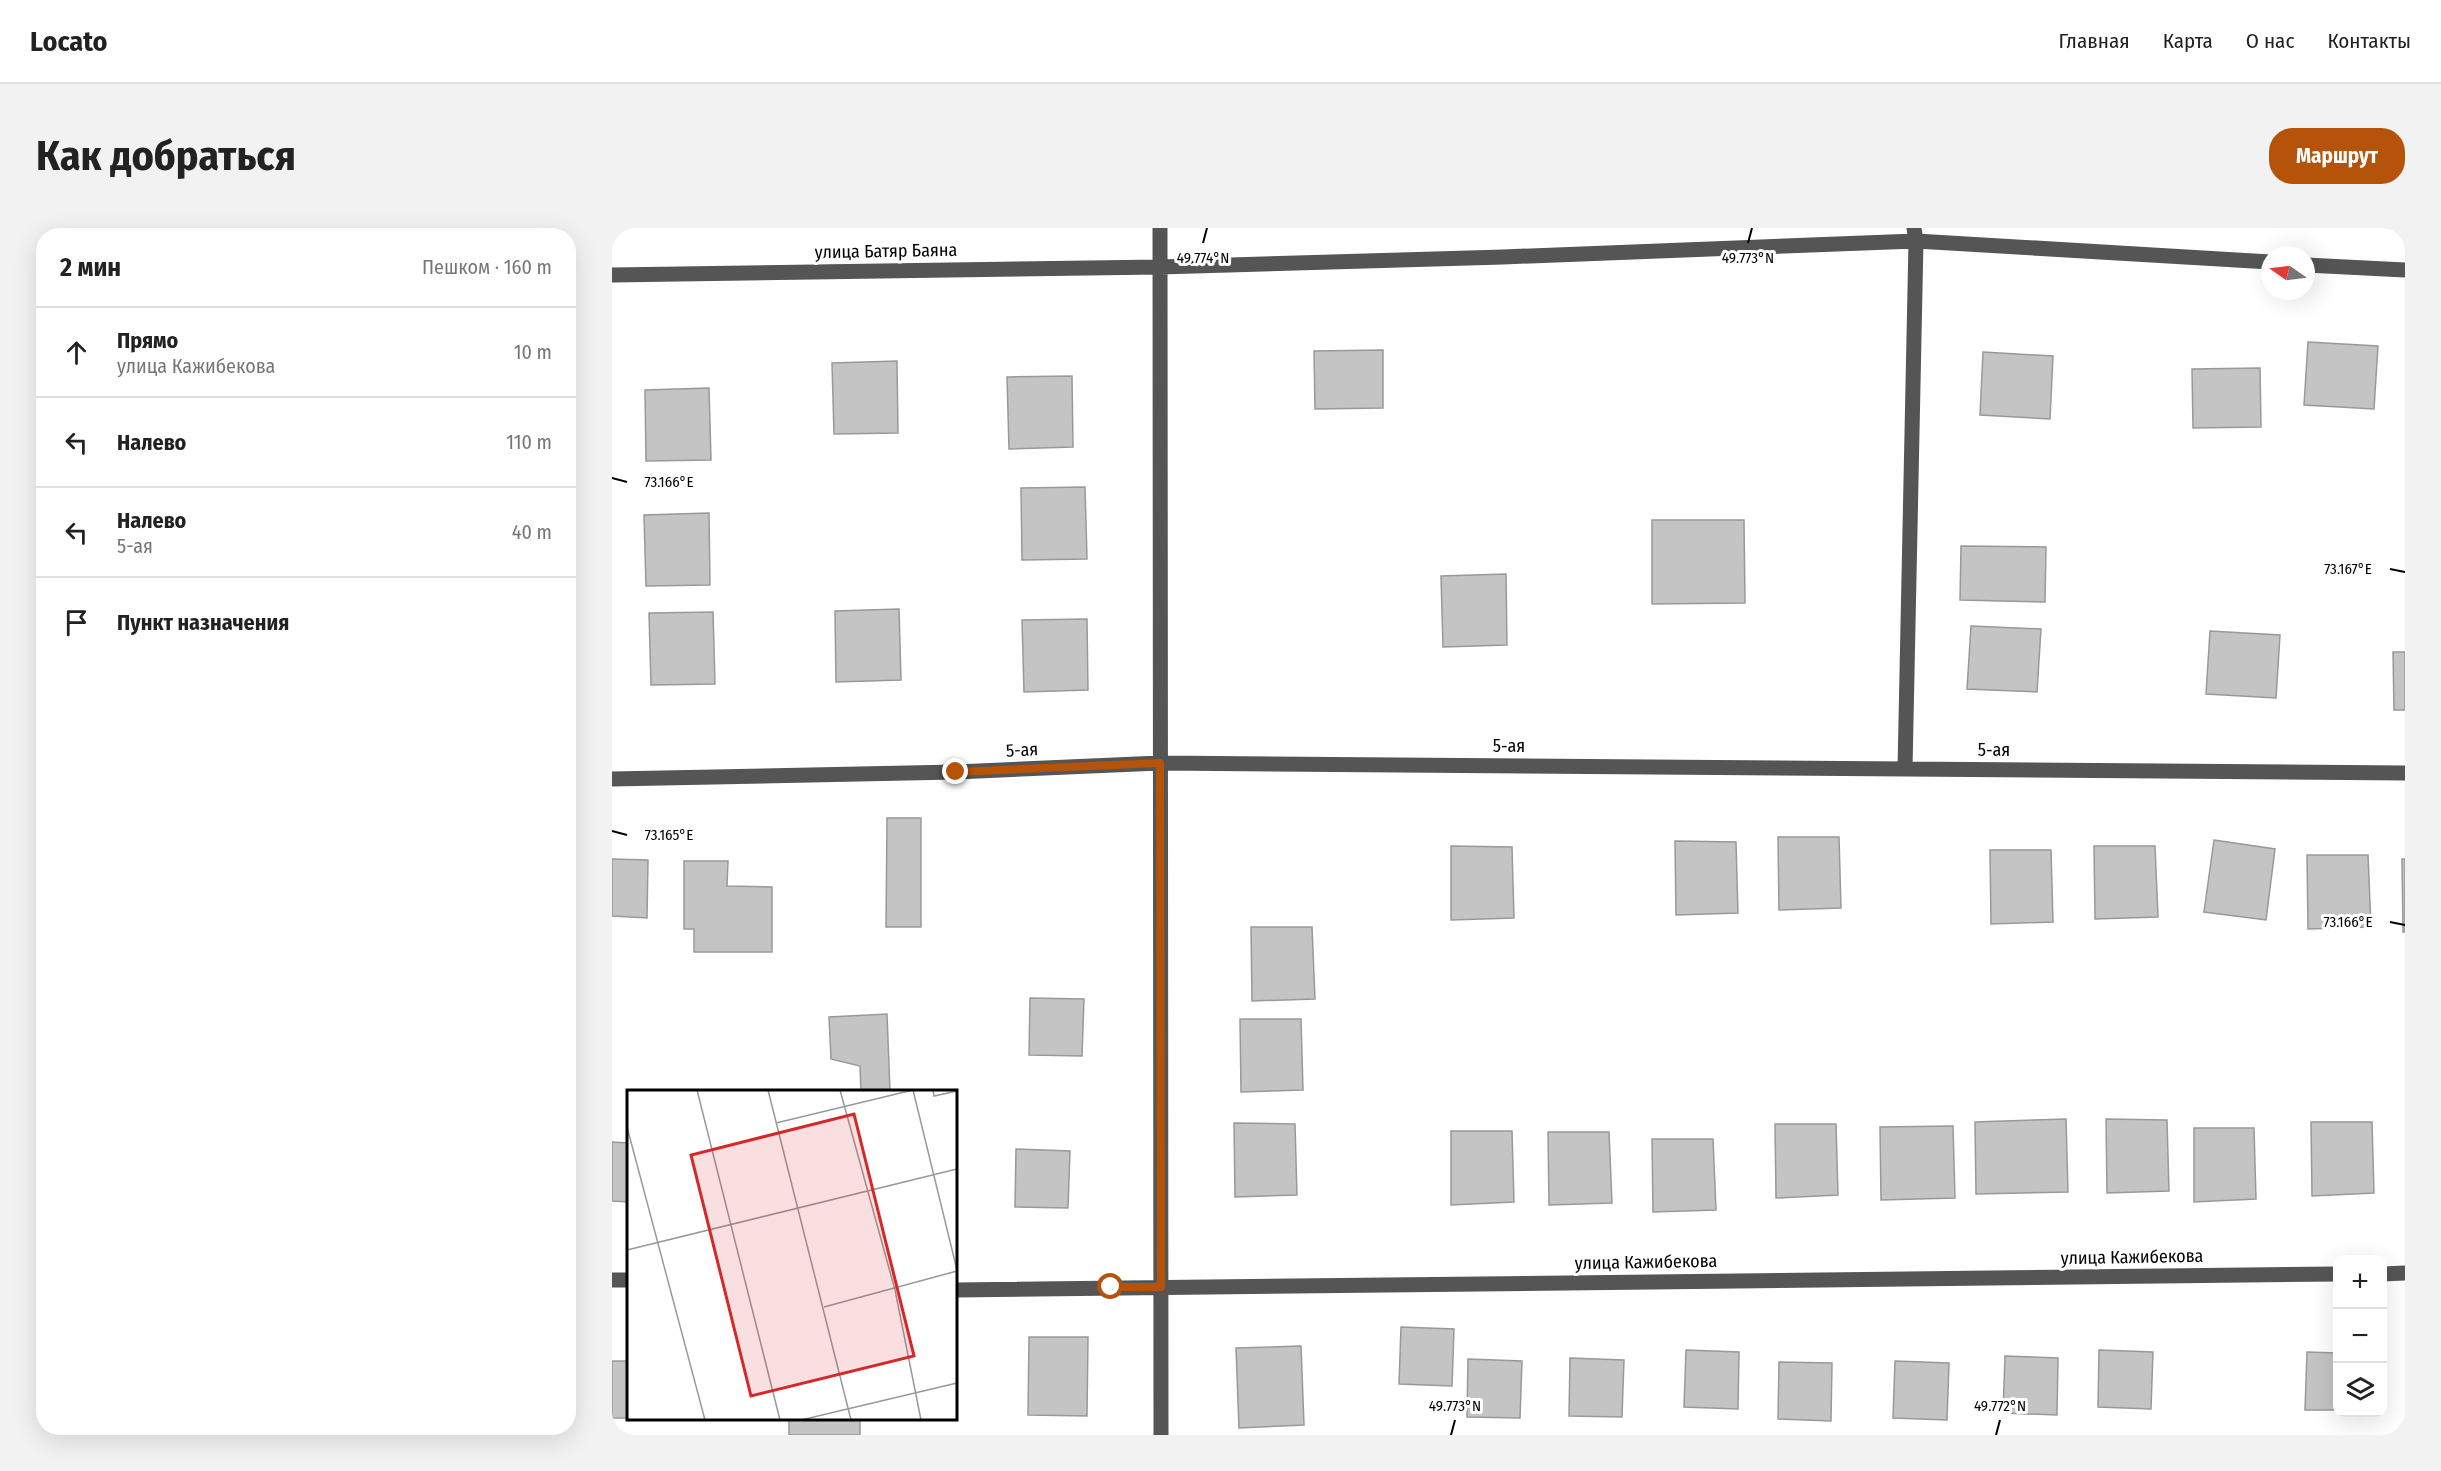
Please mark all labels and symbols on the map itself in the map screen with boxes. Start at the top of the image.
street label: улица Батяр Баяна [815,239,958,263]
north arrow [2261,246,2315,300]
text: 49.774°N [1177,249,1229,267]
text: 49.773°N [1722,249,1774,267]
text: 73.166°E [644,473,694,491]
text: 73.167°E [2324,560,2372,578]
street label: 5-ая [1493,735,1525,757]
street label: 5-ая [1005,738,1039,762]
street label: 5-ая [1978,739,2010,761]
route end [942,758,968,784]
text: 73.165°E [645,826,693,844]
text: 73.166°E [2323,913,2373,931]
inset map [627,1090,957,1420]
street label: улица Кажибекова [2061,1245,2204,1269]
street label: улица Кажибекова [1575,1250,1718,1274]
route start [1097,1273,1123,1299]
text: 49.773°N [1429,1397,1481,1415]
text: 49.772°N [1974,1397,2026,1415]

